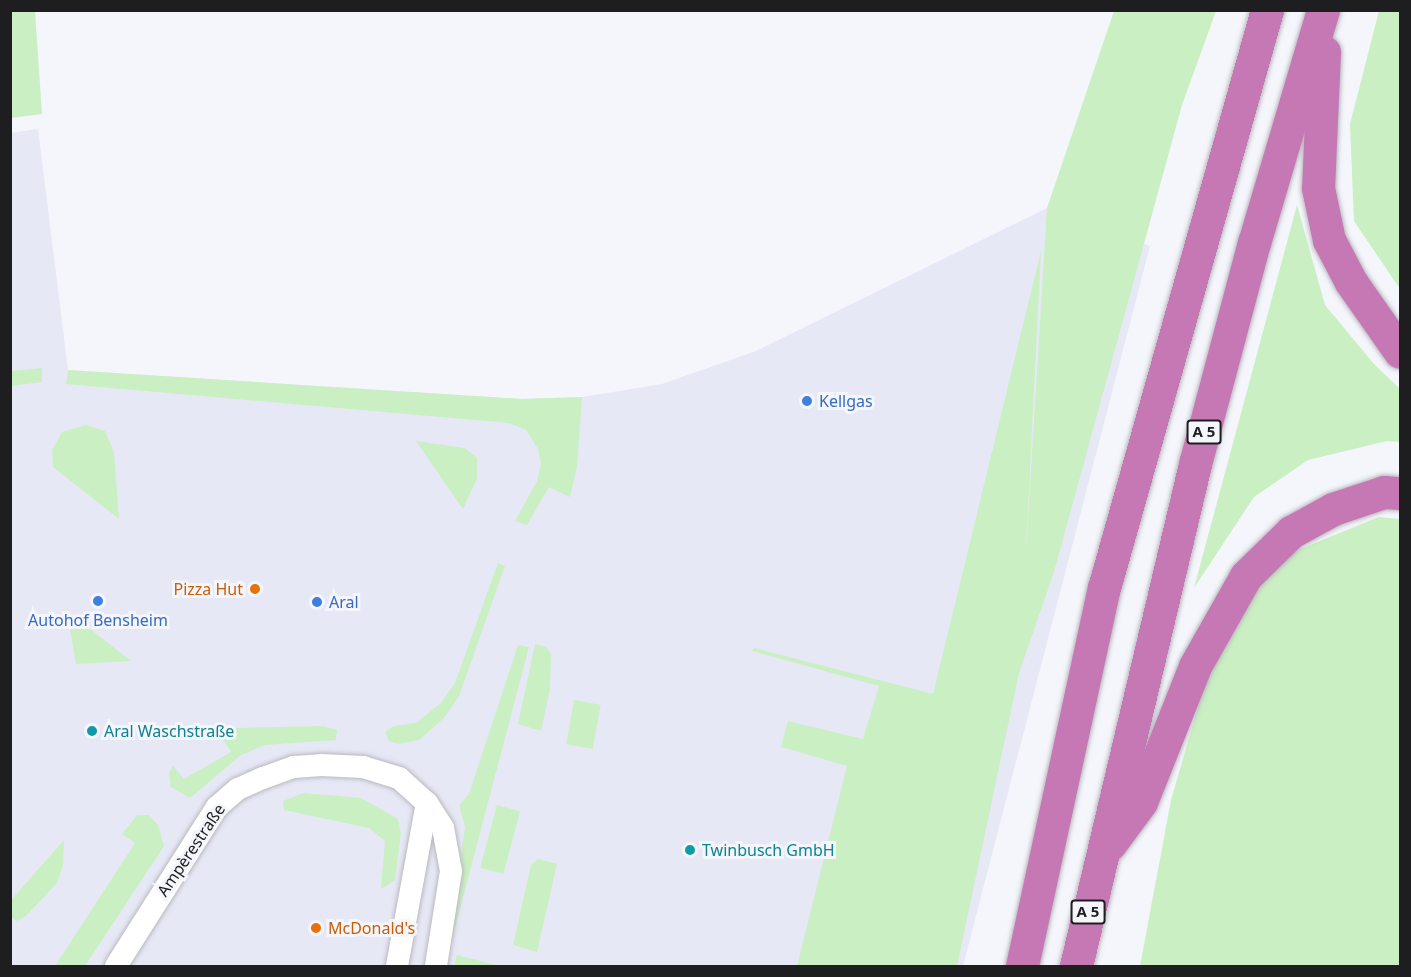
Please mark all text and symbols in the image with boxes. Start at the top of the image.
place label: Kellgas [819,391,873,411]
marker: Kellgas [800,394,814,408]
road number: A 5 [1186,420,1222,444]
place label: Pizza Hut [173,579,243,599]
marker: Pizza Hut [248,582,262,596]
place label: Aral [329,592,359,612]
marker: Autohof Bensheim [91,594,105,608]
marker: Aral [310,595,324,609]
place label: Autohof Bensheim [28,610,168,630]
place label: Aral Waschstraße [104,721,234,741]
marker: Aral Waschstraße [85,724,99,738]
street label: Ampèrestraße [153,800,229,900]
place label: Twinbusch GmbH [702,840,835,860]
marker: Twinbusch GmbH [683,843,697,857]
road number: A 5 [1070,900,1106,924]
place label: McDonald's [328,918,415,938]
marker: McDonald's [309,921,323,935]

